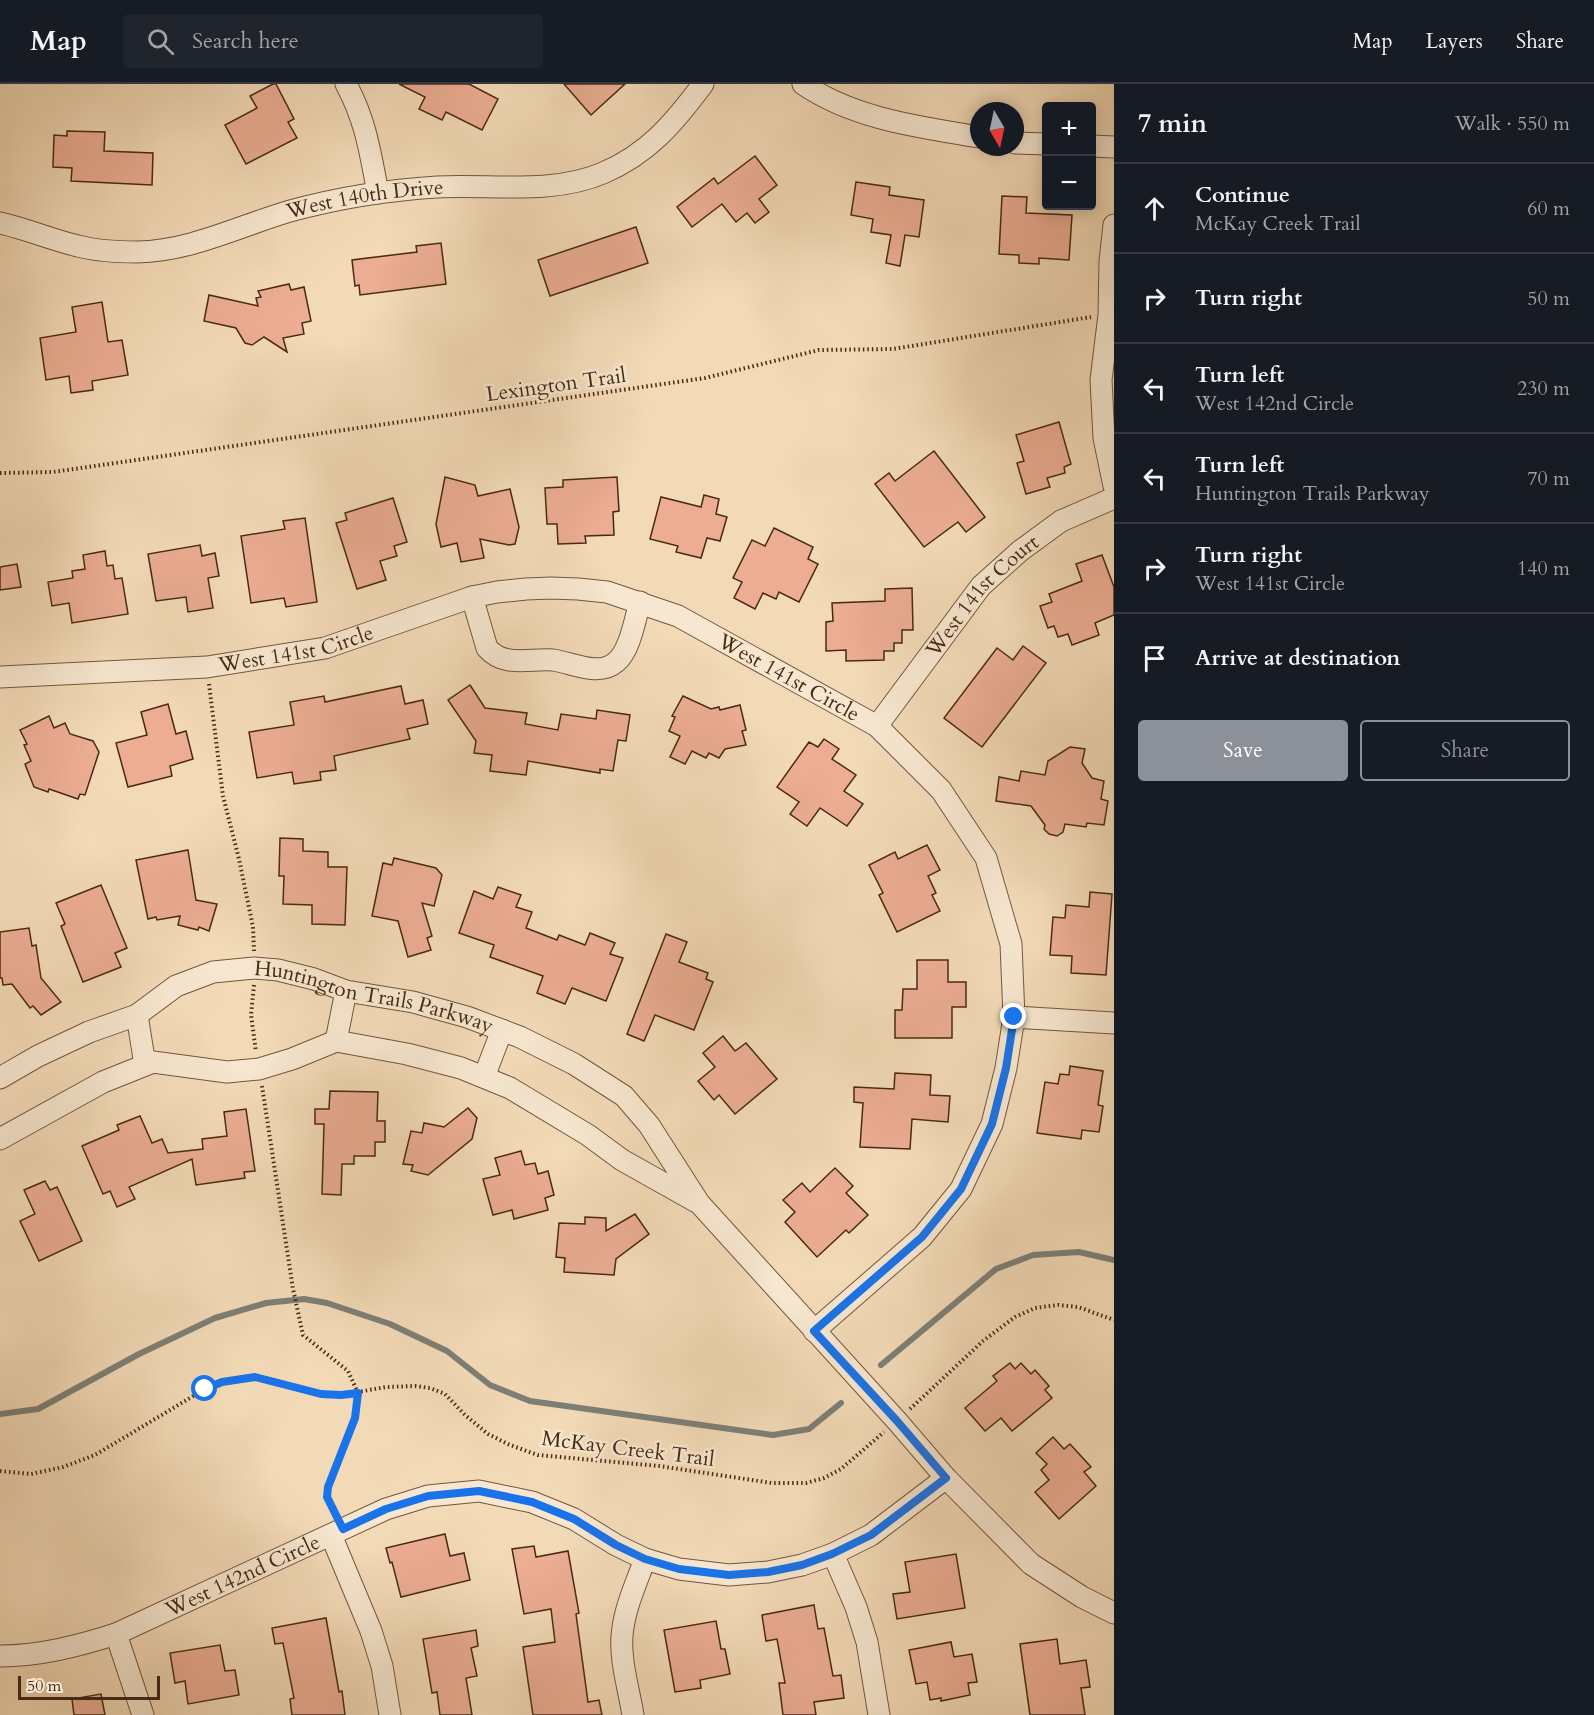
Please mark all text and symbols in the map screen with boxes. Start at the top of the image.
search box [123,14,543,68]
text: Map [30,22,87,60]
icon: search [144,25,177,58]
text: Search here [192,26,299,56]
text: Map [1353,27,1393,56]
text: Layers [1426,27,1483,56]
text: Share [1516,27,1564,56]
north arrow [970,102,1024,156]
map controls [1042,102,1096,210]
button: + [1042,102,1096,156]
text: 7 min [1138,106,1207,141]
text: Walk · 550 m [1455,110,1570,137]
button: − [1042,156,1096,210]
street label: West 140th Drive [282,172,444,226]
text: Continue [1195,180,1290,210]
icon: ahead [1138,192,1171,225]
text: 60 m [1527,195,1570,222]
text: McKay Creek Trail [1195,210,1361,237]
icon: right [1138,282,1171,315]
text: Turn right [1195,283,1302,313]
text: 50 m [1527,285,1570,312]
text: Turn left [1195,360,1284,390]
street label: Lexington Trail [484,361,628,409]
icon: left [1138,372,1171,405]
text: 230 m [1517,375,1570,402]
text: West 142nd Circle [1195,390,1354,417]
text: Turn left [1195,450,1284,480]
icon: left [1138,462,1171,495]
text: 70 m [1527,465,1570,492]
text: Huntington Trails Parkway [1195,480,1430,507]
street label: West 141st Court [918,527,1045,664]
text: Turn right [1195,540,1302,570]
icon: right [1138,552,1171,585]
text: 140 m [1517,555,1570,582]
text: West 141st Circle [1195,570,1345,597]
street label: West 141st Circle [215,618,377,680]
street label: West 141st Circle [712,626,865,728]
icon: arrive [1138,642,1171,675]
text: Arrive at destination [1195,643,1400,673]
button: Save [1138,720,1348,781]
button: Share [1360,720,1570,781]
street label: Huntington Trails Parkway [253,954,498,1040]
route end [1000,1003,1026,1029]
route start [191,1375,217,1401]
street label: McKay Creek Trail [540,1424,716,1474]
street label: West 142nd Circle [160,1527,325,1624]
scale bar [18,1673,160,1700]
text: 50 m [27,1675,61,1697]

